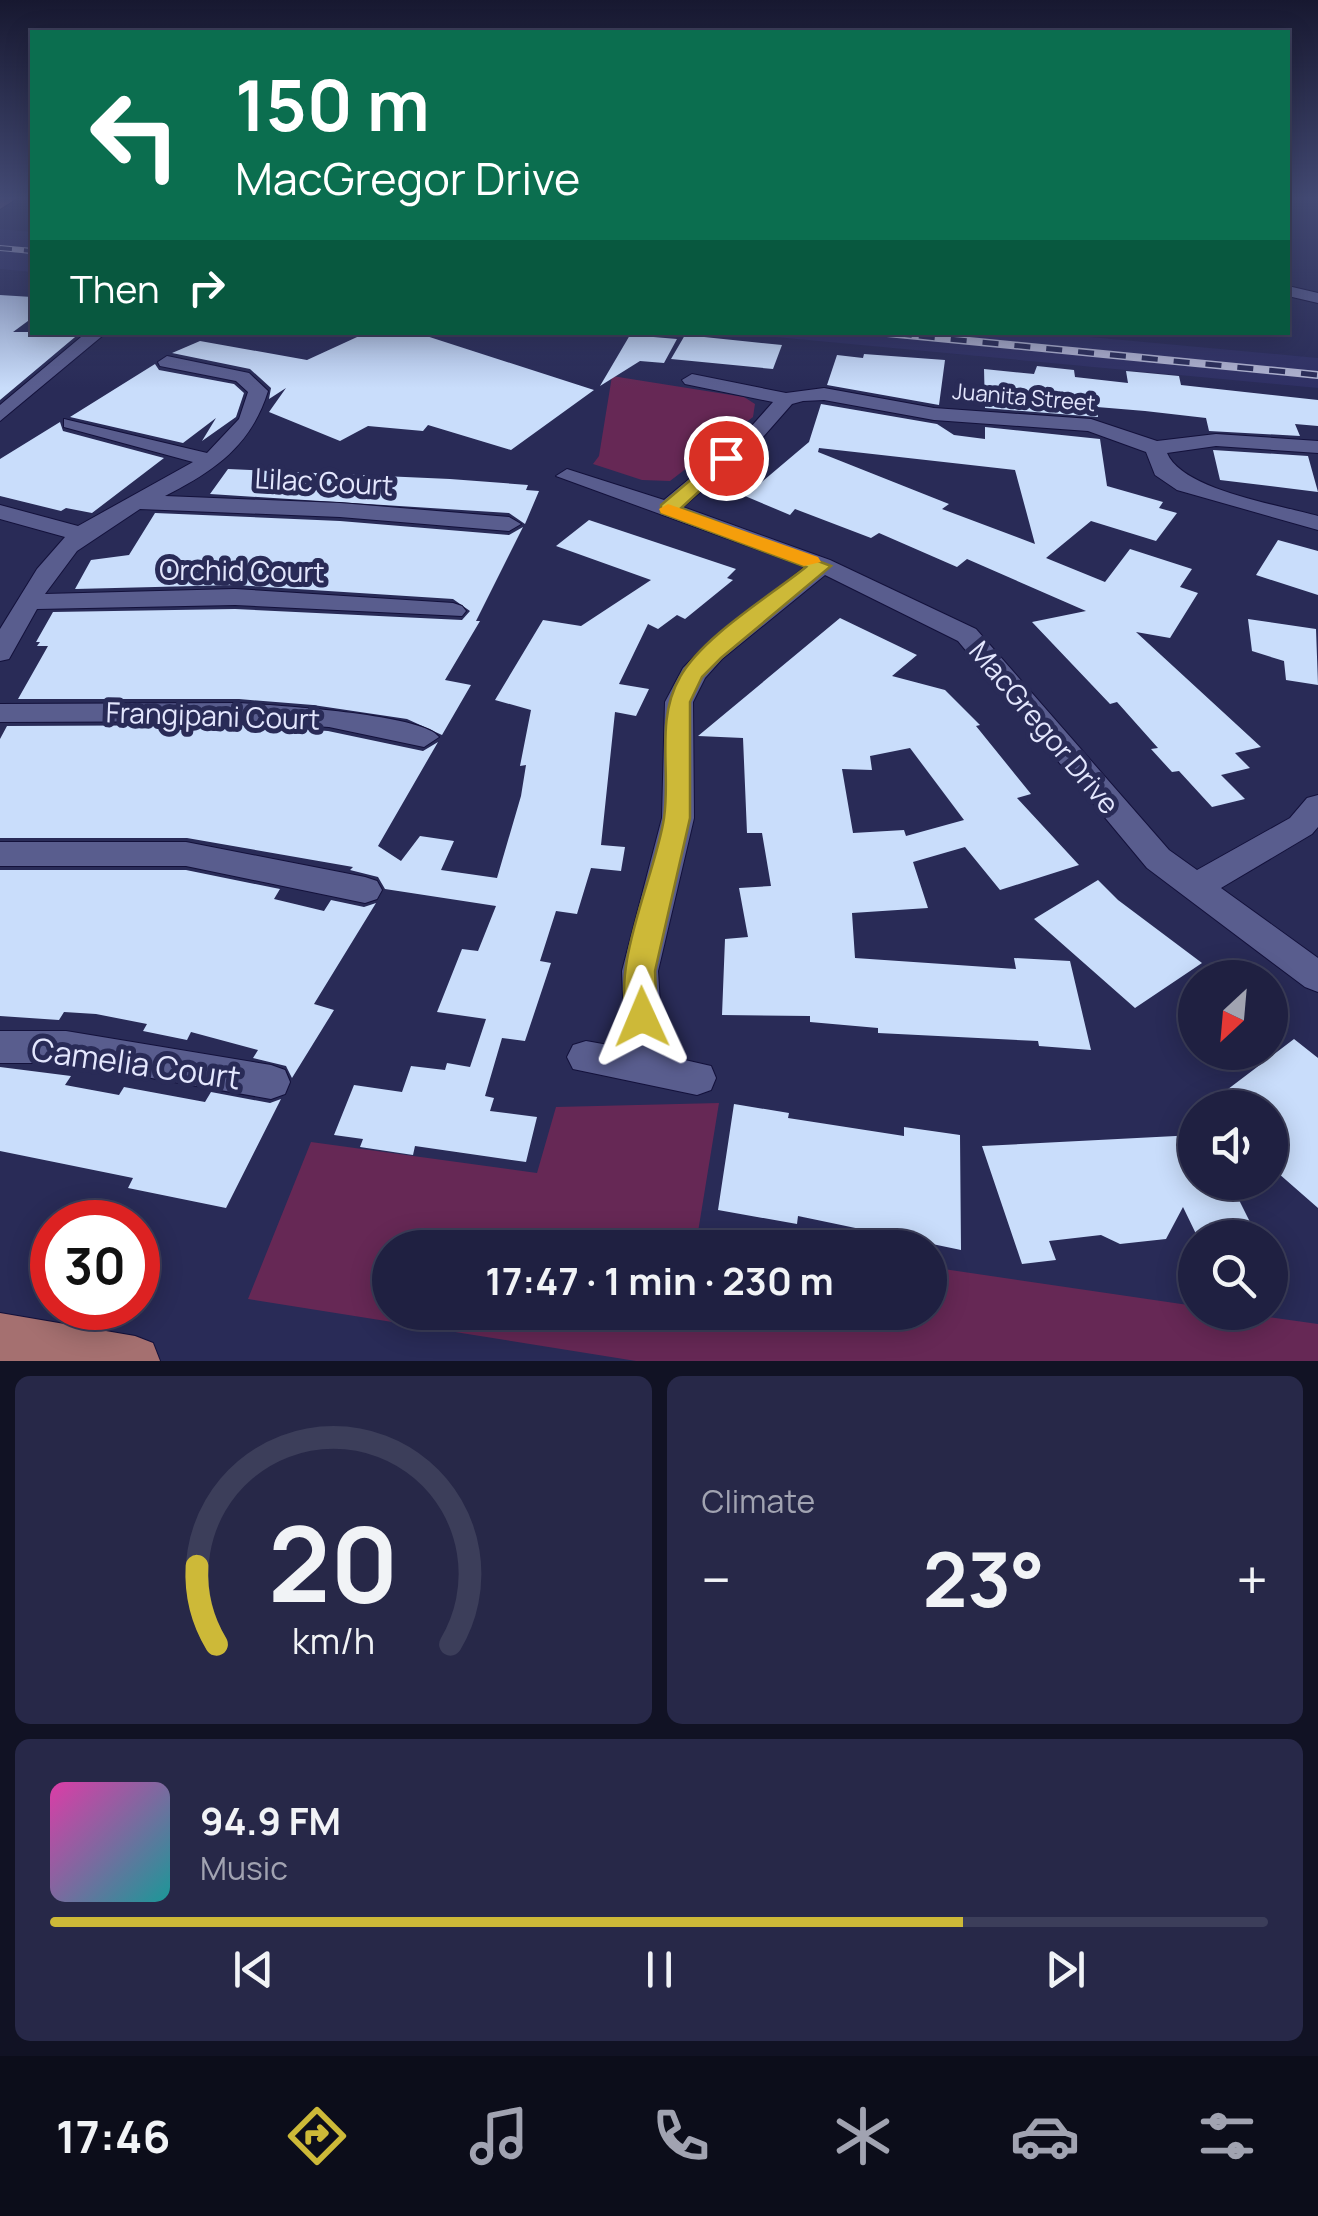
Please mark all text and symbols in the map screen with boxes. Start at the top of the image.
text: 150 m [235,56,430,152]
icon: left [70,70,200,200]
text: MacGregor Drive [235,147,580,209]
icon: right [179,260,234,315]
text: Then [70,262,159,314]
street label: Juanita Street [951,376,1097,418]
pin [684,416,769,501]
icon: arrive [699,431,754,486]
street label: Lilac Court [254,458,394,504]
street label: Orchid Court [159,550,325,590]
street label: MacGregor Drive [961,633,1129,821]
street label: Frangipani Court [105,692,321,738]
north arrow [1178,960,1288,1070]
map controls [1178,960,1288,1330]
position arrow [590,965,694,1069]
street label: Camelia Court [29,1027,243,1099]
button: sound [1178,1090,1288,1200]
speed limit sign: 30 [30,1200,160,1330]
button: search [1178,1220,1288,1330]
text: 17:47 · 1 min · 230 m [485,1254,834,1306]
text: Climate [702,1479,815,1523]
text: 20 [268,1491,398,1633]
text: 23° [923,1527,1045,1630]
text: − [702,1541,731,1617]
text: + [1236,1541,1268,1617]
text: km/h [292,1616,375,1665]
text: 94.9 FM [200,1794,341,1846]
text: Music [200,1846,288,1890]
icon: previous [226,1942,281,1997]
icon: pause [632,1942,687,1997]
icon: next [1038,1942,1093,1997]
icon: directions [282,2101,352,2171]
icon: music [464,2101,534,2171]
icon: phone [646,2101,716,2171]
icon: climate [828,2101,898,2171]
icon: car [1010,2101,1080,2171]
icon: filters [1192,2101,1262,2171]
text: 17:46 [56,2105,170,2167]

